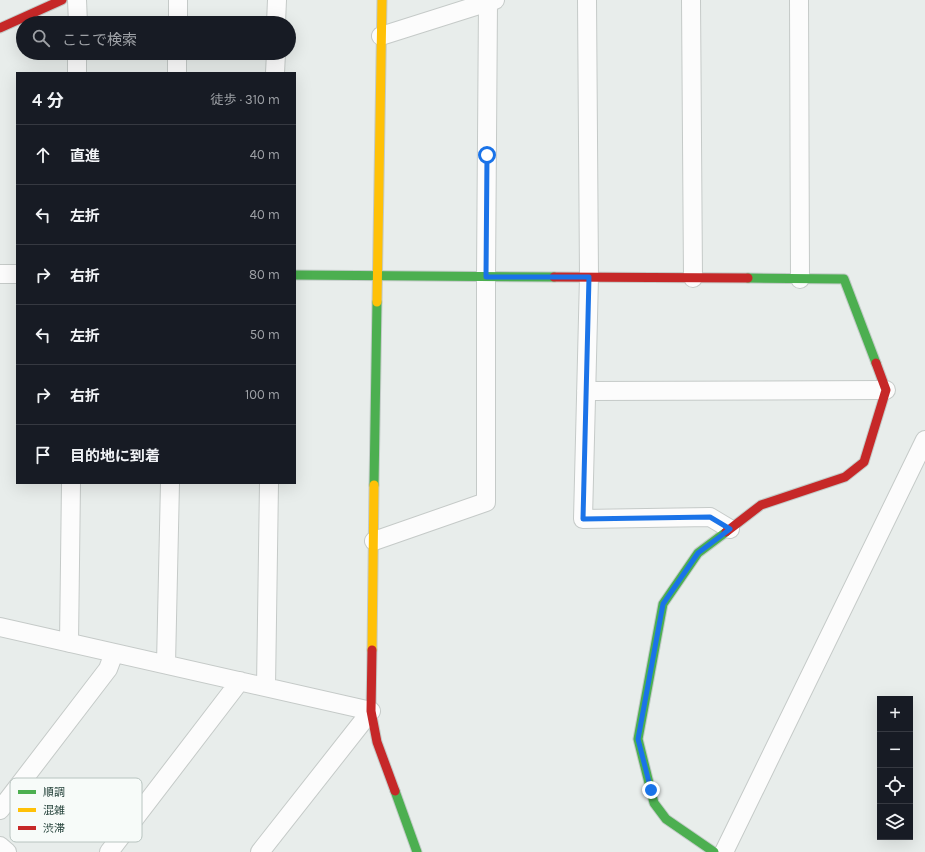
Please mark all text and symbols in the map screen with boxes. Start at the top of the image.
search box [16,16,296,60]
icon: search [30,27,52,49]
text: ここで検索 [62,31,137,49]
text: 4 分 [32,90,63,110]
text: 徒歩 · 310 m [211,92,280,107]
icon: ahead [32,144,54,166]
route start [478,146,496,164]
text: 直進 [70,147,100,165]
text: 40 m [250,147,280,162]
icon: left [32,204,54,226]
text: 左折 [70,207,100,225]
text: 40 m [250,207,280,222]
icon: right [32,264,54,286]
text: 右折 [70,267,100,285]
text: 80 m [249,267,280,282]
icon: left [32,324,54,346]
text: 左折 [70,327,100,345]
text: 50 m [250,327,280,342]
icon: right [32,384,54,406]
text: 右折 [70,387,100,405]
text: 100 m [245,387,280,402]
icon: arrive [32,444,54,466]
text: 目的地に到着 [70,447,160,465]
map controls [877,696,913,840]
button: + [877,696,913,732]
button: − [877,732,913,768]
button: locate [877,768,913,804]
legend [10,778,142,842]
route end [642,781,660,799]
text: 順調 [43,786,65,799]
text: 混雑 [43,804,65,817]
button: layers [877,804,913,840]
text: 渋滞 [43,822,65,835]

